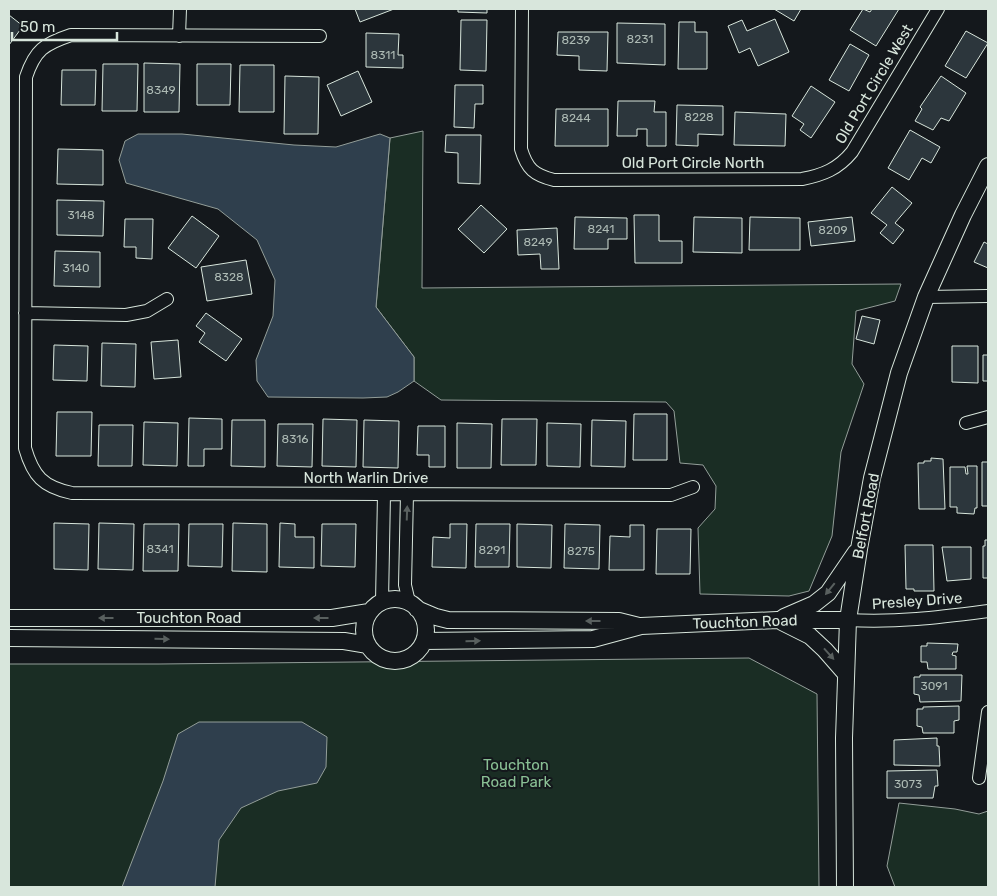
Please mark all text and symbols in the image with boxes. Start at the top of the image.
scale bar [12,10,118,42]
text: 50 m [20,18,55,36]
street label: Old Port Circle West [831,21,917,147]
house number: 8231 [627,32,653,46]
house number: 8239 [561,33,591,47]
house number: 8311 [371,48,395,62]
house number: 8349 [146,83,176,97]
house number: 8228 [684,110,714,124]
house number: 8244 [561,111,591,125]
street label: Old Port Circle North [622,154,764,172]
house number: 3148 [67,208,95,222]
house number: 8241 [588,222,614,236]
house number: 8209 [818,223,848,237]
house number: 8249 [523,235,553,249]
house number: 3140 [62,261,90,275]
house number: 8328 [214,270,244,284]
house number: 8316 [282,432,309,446]
street label: North Warlin Drive [304,469,428,487]
street label: Belfort Road [849,472,883,560]
one-way arrow [403,505,411,521]
house number: 8341 [146,542,174,556]
house number: 8291 [479,543,505,557]
house number: 8275 [567,544,595,558]
one-way arrow [825,582,836,595]
street label: Presley Drive [871,589,963,613]
street label: Touchton Road [137,609,241,627]
street label: Touchton Road [692,611,798,633]
one-way arrow [98,614,114,622]
one-way arrow [313,614,329,622]
one-way arrow [585,617,601,625]
one-way arrow [155,635,171,643]
one-way arrow [465,637,481,645]
one-way arrow [823,647,834,660]
house number: 3091 [920,679,948,693]
park label: Touchton Road Park [481,756,551,791]
house number: 3073 [894,777,922,791]

